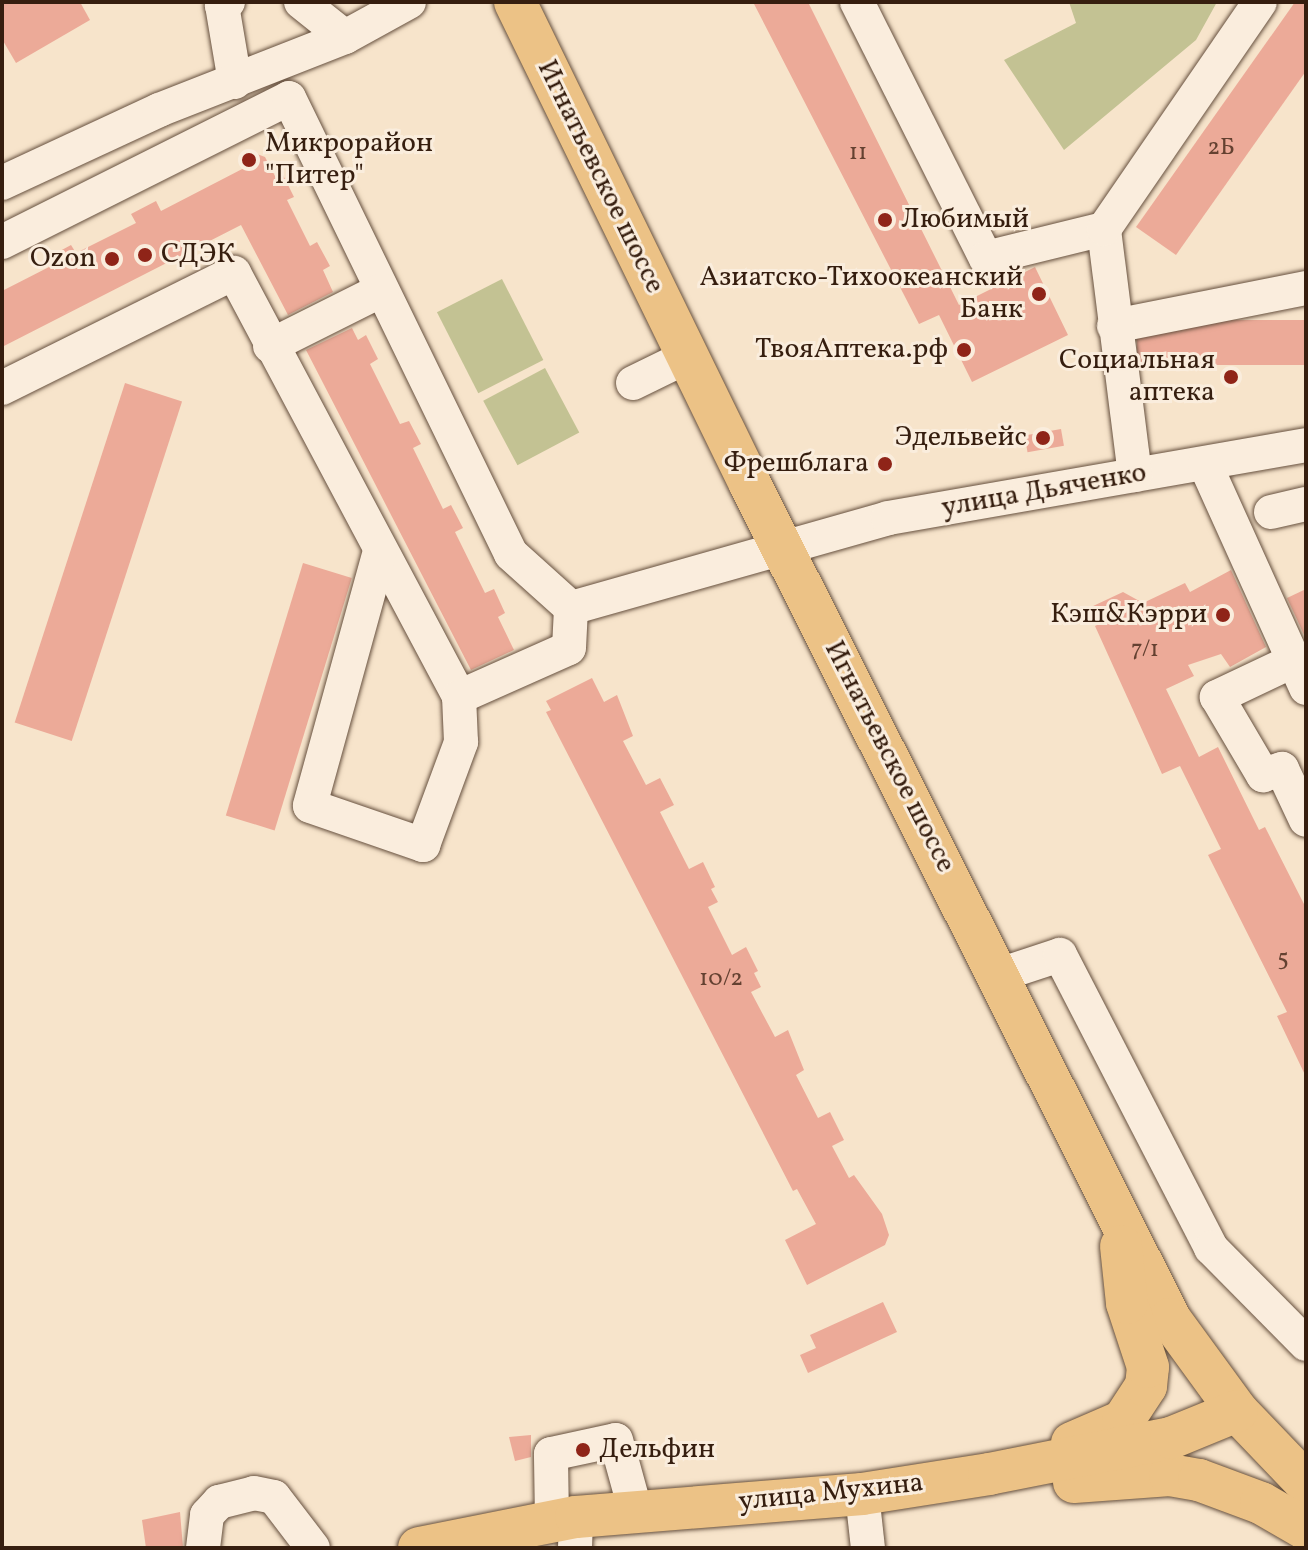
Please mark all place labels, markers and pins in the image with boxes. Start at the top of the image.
place label: Микрорайон "Питер" [265,127,433,193]
marker: Микрорайон "Питер" [240,151,258,169]
place label: Любимый [901,203,1029,237]
marker: Любимый [876,211,894,229]
place label: СДЭК [161,238,235,272]
place label: Ozon [30,242,96,276]
marker: СДЭК [136,246,154,264]
marker: Ozon [103,250,121,268]
place label: Азиатско-Тихоокеанский Банк [700,261,1023,327]
marker: Азиатско-Тихоокеанский Банк [1030,285,1048,303]
place label: ТвояАптека.рф [755,333,948,367]
marker: ТвояАптека.рф [955,341,973,359]
place label: Социальная аптека [1059,344,1215,410]
marker: Социальная аптека [1222,368,1240,386]
place label: Эдельвейс [895,421,1027,455]
marker: Эдельвейс [1034,429,1052,447]
place label: Фрешблага [724,447,869,481]
marker: Фрешблага [876,455,894,473]
place label: Кэш&Кэрри [1050,598,1207,632]
marker: Кэш&Кэрри [1214,606,1232,624]
place label: Дельфин [599,1433,715,1467]
marker: Дельфин [574,1441,592,1459]

